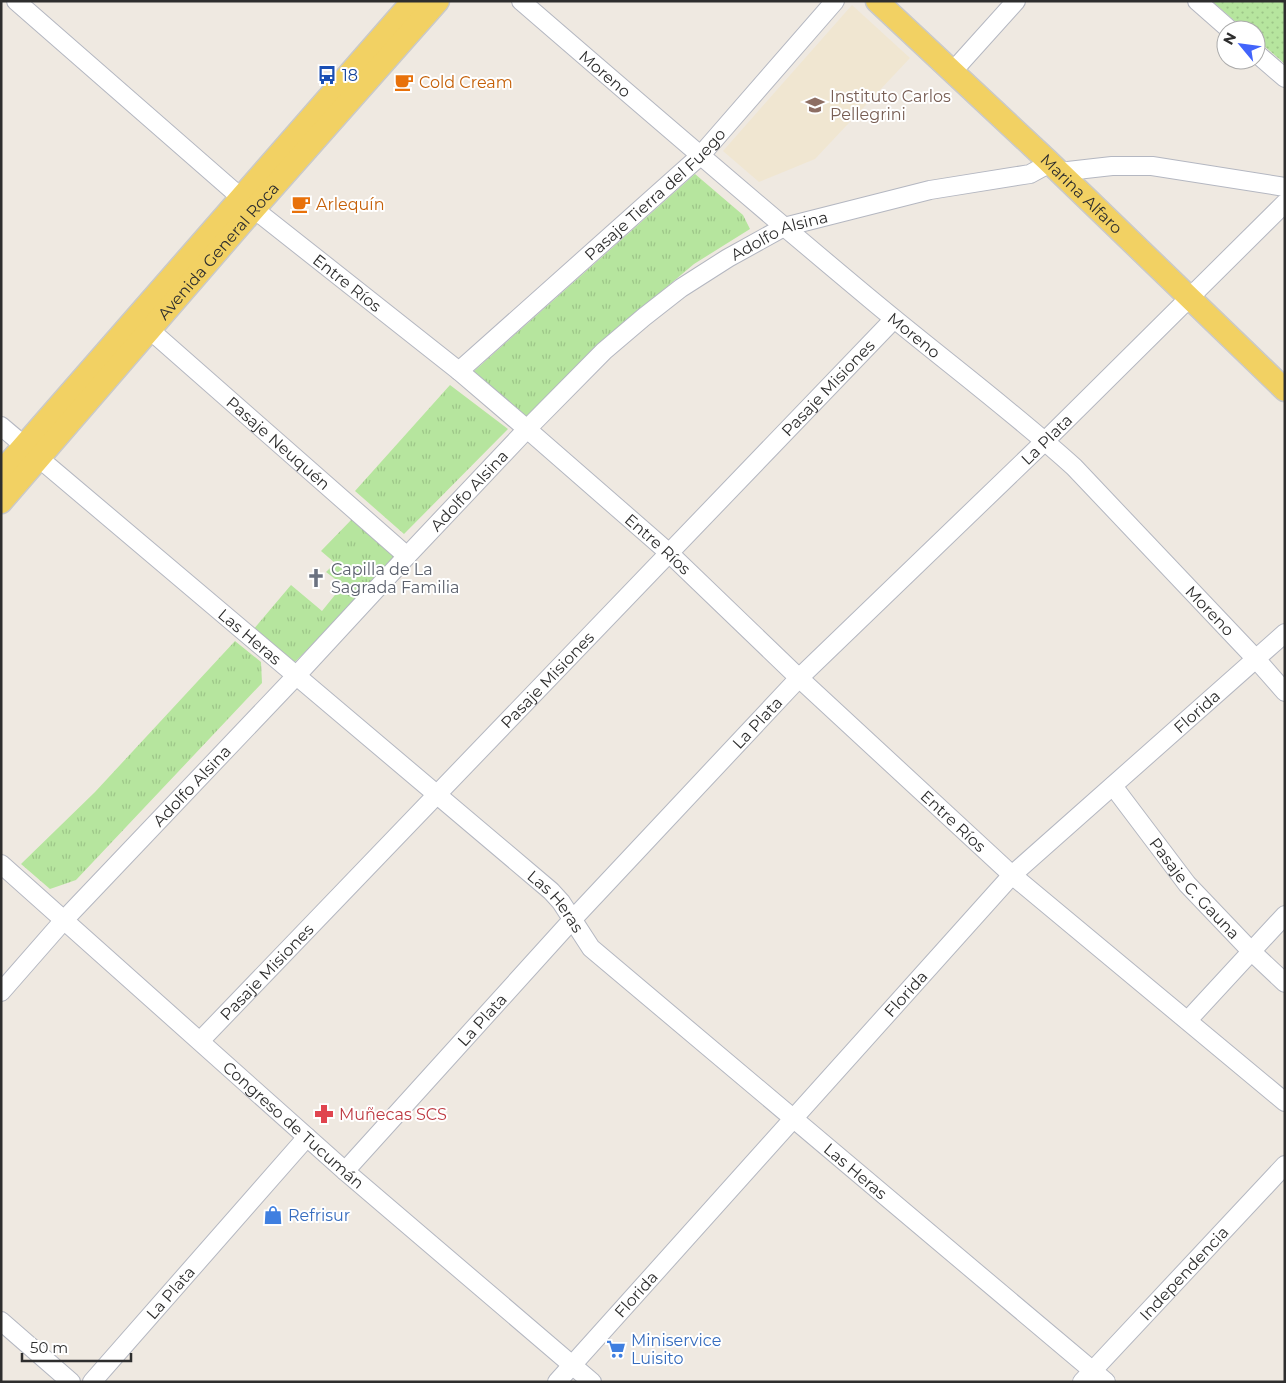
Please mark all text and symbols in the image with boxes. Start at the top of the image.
north arrow [1216,20,1266,70]
text: N [1219,29,1240,48]
street label: Moreno [575,46,635,101]
bus stop icon: 18 [316,64,338,86]
place label: 18 [342,66,358,85]
cafe icon: Cold Cream [393,71,415,93]
place label: Cold Cream [419,73,513,92]
place label: Instituto Carlos Pellegrini [830,87,951,124]
school or university icon: Instituto Carlos Pellegrini [804,94,826,116]
street label: Pasaje Tierra del Fuego [580,124,729,264]
street label: Marina Alfaro [1037,150,1127,237]
street label: Avenida General Roca [154,178,283,323]
cafe icon: Arlequín [290,193,312,215]
place label: Arlequín [316,195,384,214]
street label: Adolfo Alsina [727,207,830,264]
street label: Entre Ríos [309,250,385,316]
street label: Moreno [884,308,944,362]
street label: Pasaje Misiones [777,336,879,440]
street label: Pasaje Neuquén [223,392,334,494]
street label: La Plata [1017,410,1076,469]
street label: Adolfo Alsina [426,446,512,535]
street label: Entre Ríos [621,509,695,578]
place label: Capilla de La Sagrada Familia [331,560,460,597]
church icon: Capilla de La Sagrada Familia [305,567,327,589]
street label: Moreno [1182,581,1238,640]
street label: Las Heras [215,604,285,669]
street label: Pasaje Misiones [497,628,598,732]
street label: Florida [1170,686,1224,737]
street label: La Plata [728,693,786,752]
street label: Adolfo Alsina [149,741,235,830]
street label: Entre Ríos [917,786,990,856]
street label: Pasaje C. Gauna [1146,834,1244,943]
street label: Las Heras [524,866,588,936]
street label: Pasaje Misiones [216,920,317,1024]
street label: Florida [880,967,931,1020]
street label: La Plata [453,990,510,1050]
street label: Congreso de Tucumán [219,1057,368,1193]
pharmacy icon: Muñecas SCS [313,1103,335,1125]
place label: Muñecas SCS [339,1105,447,1124]
street label: Las Heras [820,1139,891,1203]
shop icon: Refrisur [262,1204,284,1226]
place label: Refrisur [288,1206,350,1225]
street label: Independencia [1135,1222,1232,1324]
street label: La Plata [142,1262,199,1323]
street label: Florida [610,1267,661,1321]
scale bar [22,1330,131,1362]
place label: Miniservice Luisito [631,1331,721,1368]
text: 50 m [30,1338,68,1357]
supermarket icon: Miniservice Luisito [605,1338,627,1360]

